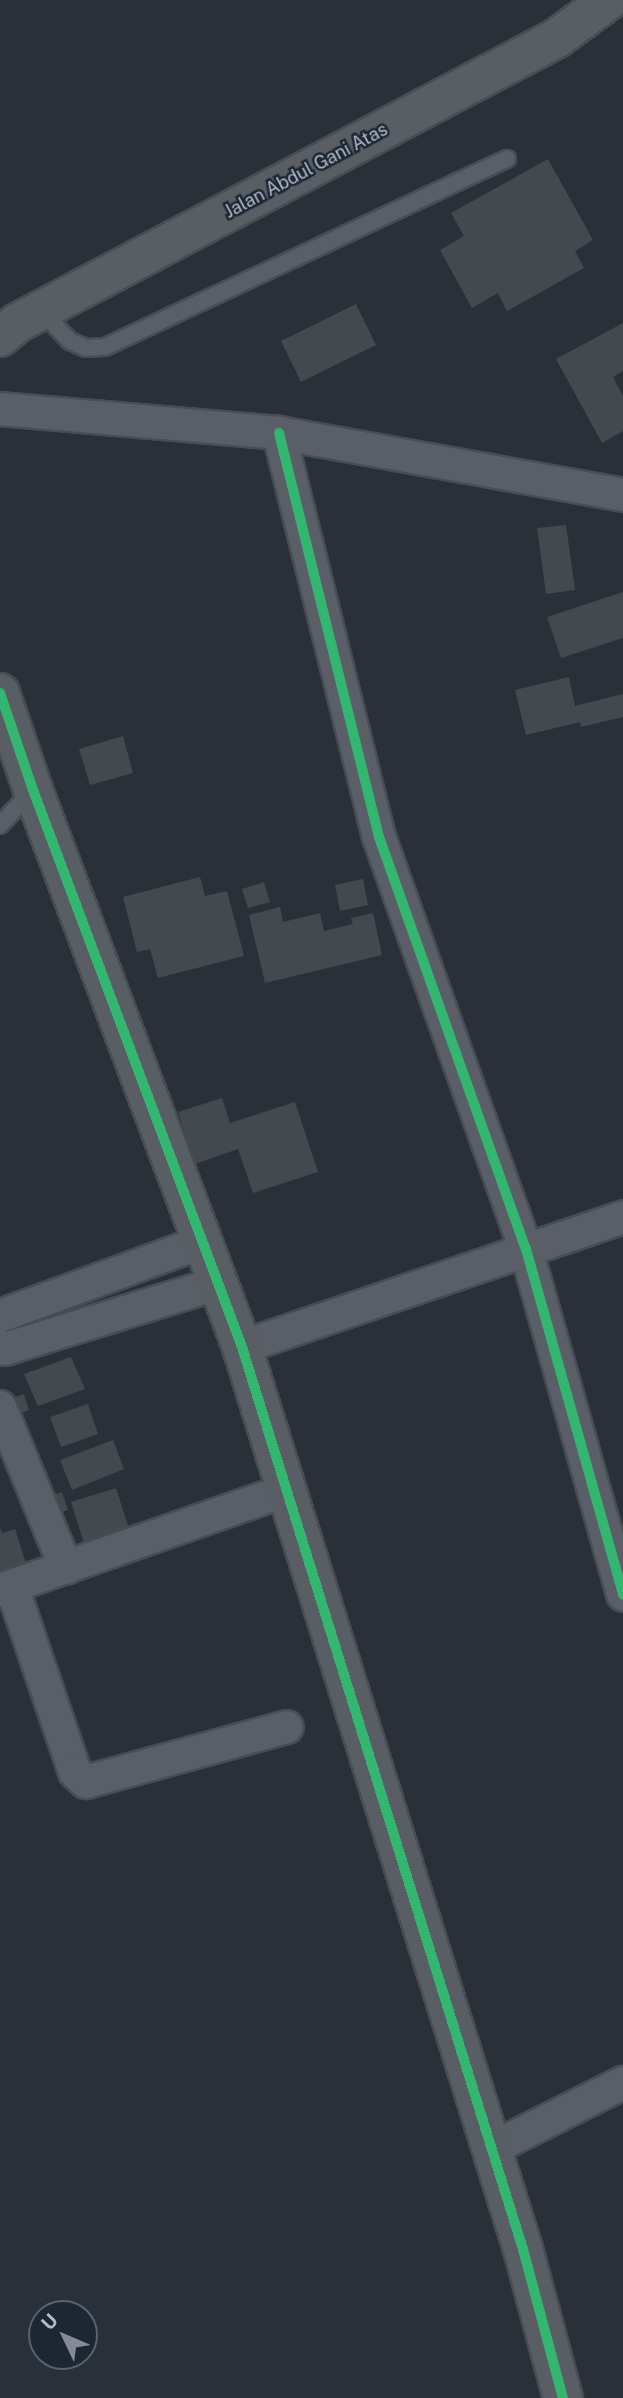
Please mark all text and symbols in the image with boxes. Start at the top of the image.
street label: Jalan Abdul Gani Atas [221,119,391,223]
north arrow [28,2300,98,2370]
text: U [37,2309,62,2334]

